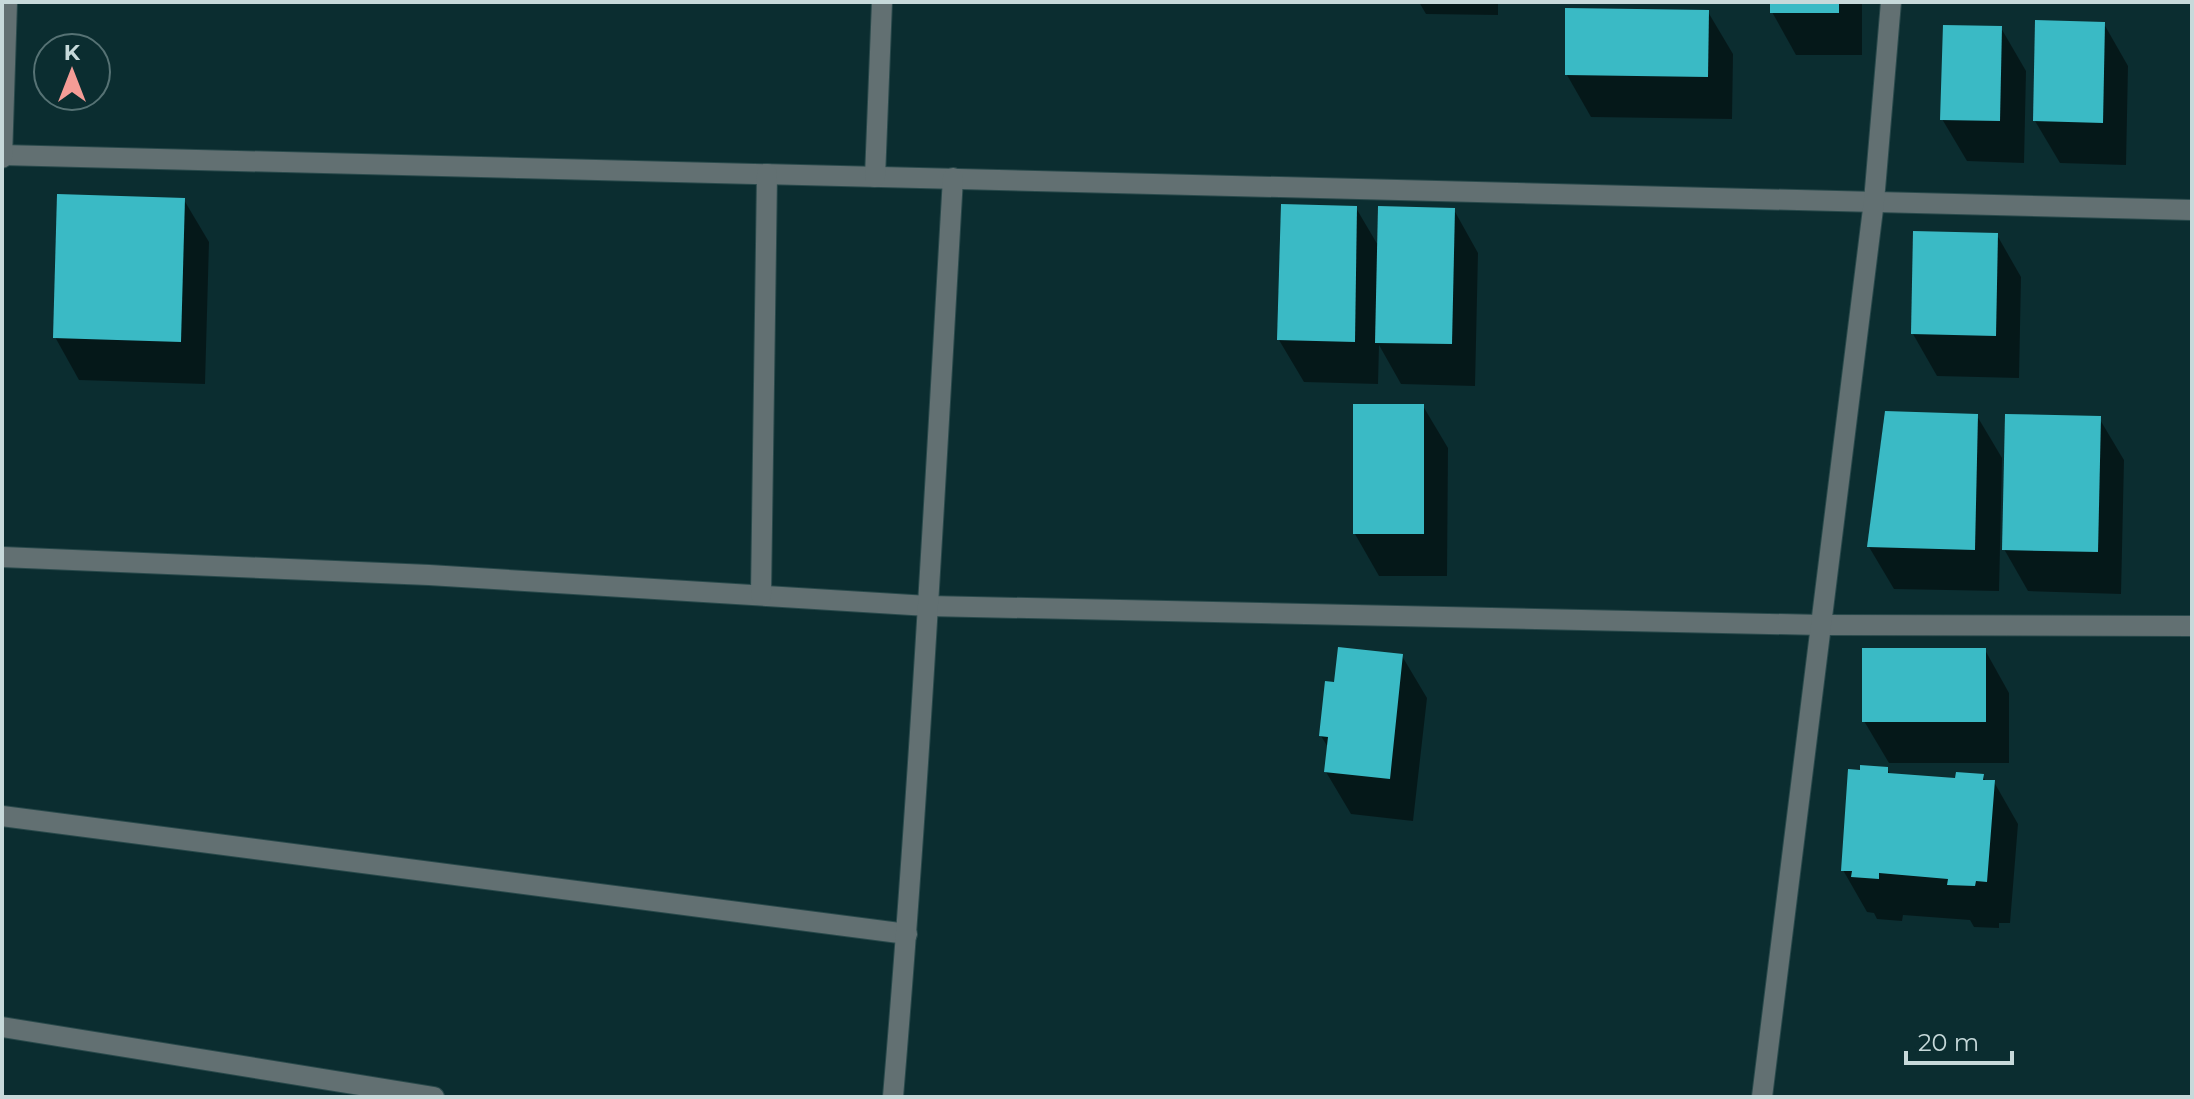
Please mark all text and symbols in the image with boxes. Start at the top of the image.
north arrow [32,32,112,112]
text: K [64,39,81,66]
scale bar [1906,1015,2012,1065]
text: 20 m [1918,1028,1979,1057]

